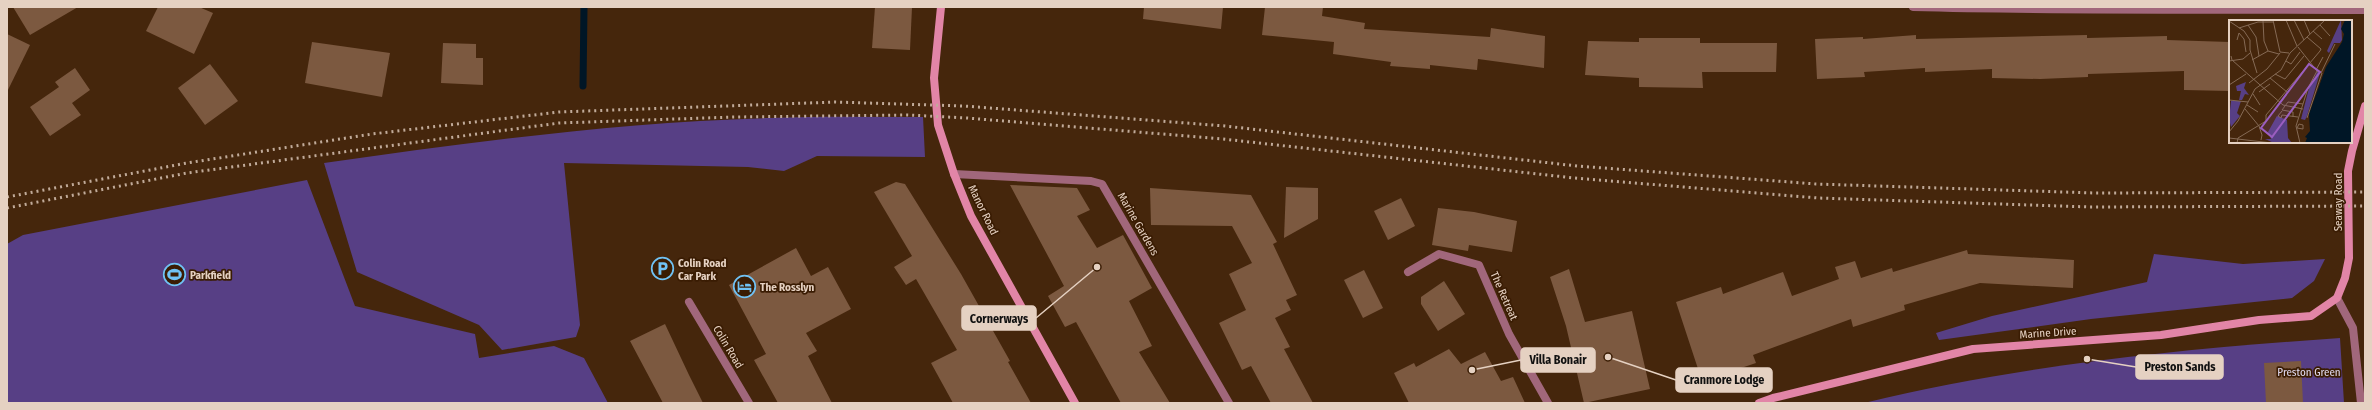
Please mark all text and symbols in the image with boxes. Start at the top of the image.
inset map [2229,20,2352,143]
street label: Seaway Road [2332,173,2345,231]
street label: Manor Road [965,183,1001,237]
street label: Marine Gardens [1115,190,1161,258]
parking icon: Colin Road Car Park [650,256,676,282]
place label: Colin Road Car Park [678,257,727,283]
sports icon: Parkfield [162,262,188,288]
place label: Parkfield [190,269,231,282]
street label: The Retreat [1488,270,1521,323]
hotel icon: The Rosslyn [732,274,758,300]
place label: The Rosslyn [760,281,815,294]
callout: Cornerways [962,306,1036,330]
text: Cornerways [970,312,1029,326]
street label: Colin Road [710,323,746,371]
street label: Marine Drive [2019,325,2077,341]
callout: Villa Bonair [1521,348,1595,372]
text: Villa Bonair [1528,353,1587,367]
callout: Preston Sands [2136,355,2223,379]
text: Preston Sands [2144,360,2216,374]
park label: Preston Green [2277,366,2341,379]
callout: Cranmore Lodge [1676,368,1772,392]
text: Cranmore Lodge [1684,373,1764,387]

